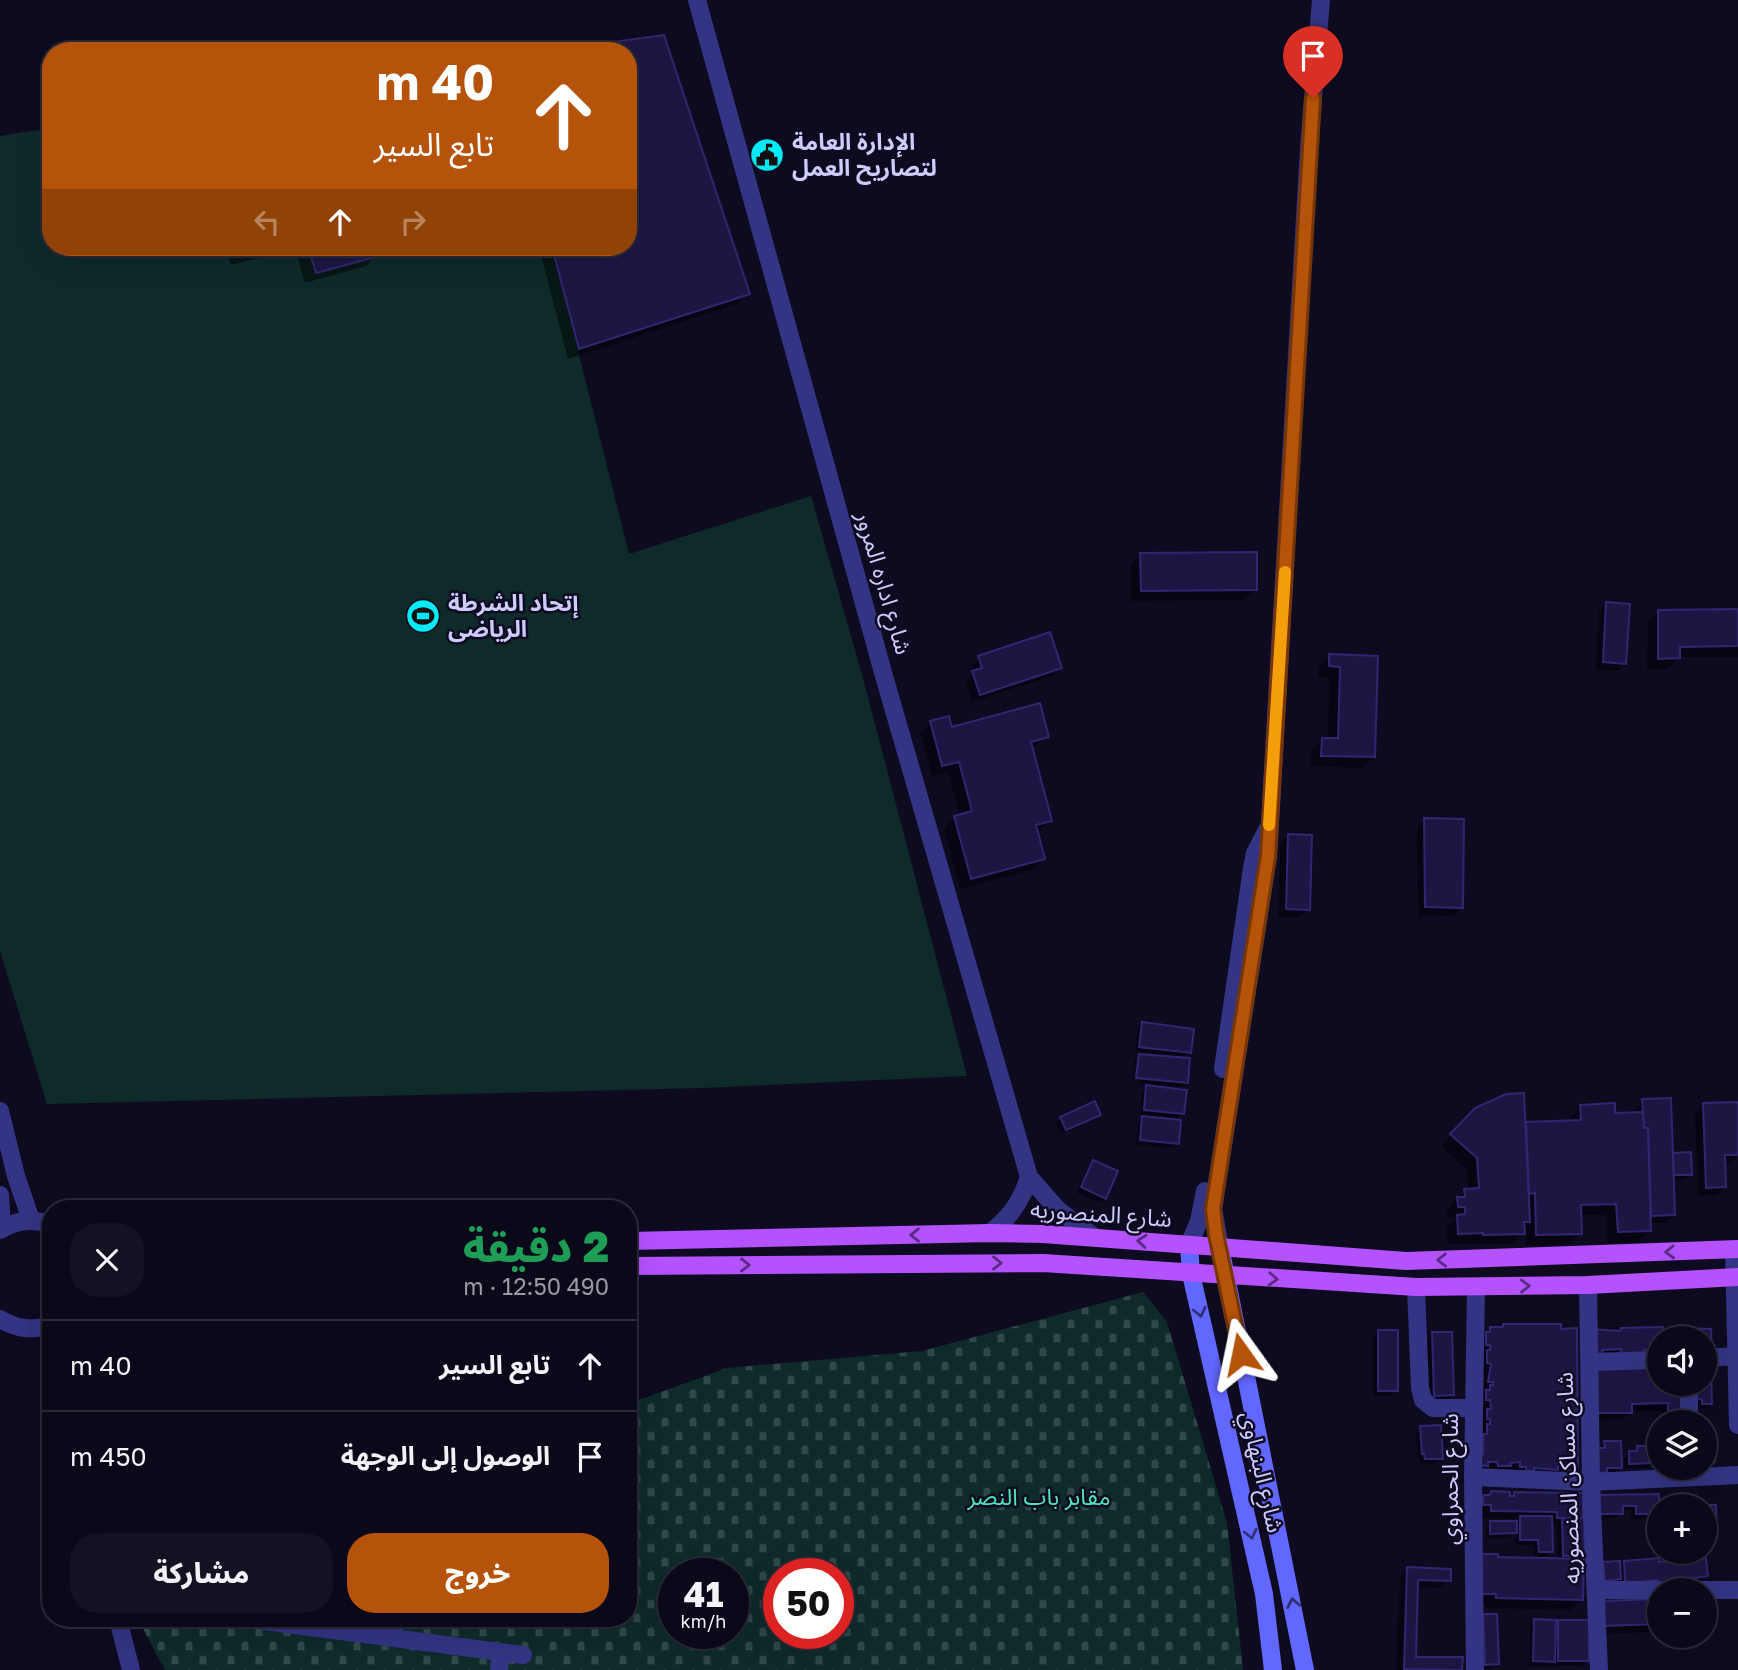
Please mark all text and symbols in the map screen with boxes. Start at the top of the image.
pin [1283,26,1343,98]
icon: arrive [1294,37,1332,75]
text: 40 m [376,52,494,111]
icon: ahead [518,70,609,161]
text: تابع السير [374,125,494,163]
place label: الإدارة العامة لتصاريح العمل [792,127,937,185]
public building icon: الإدارة العامة لتصاريح العمل [748,136,786,174]
icon: left [248,203,286,241]
icon: ahead [321,203,359,241]
icon: right [394,203,432,241]
street label: شارع اداره المرور [847,507,919,659]
place label: إتحاد الشرطة الرياضى [448,588,579,643]
sports icon: إتحاد الشرطة الرياضى [404,597,442,635]
street label: شارع المنصوريه [1029,1194,1173,1236]
text: 2 دقيقة [463,1221,609,1271]
button: close [70,1223,144,1297]
one-way arrow [909,1227,920,1242]
one-way arrow [1136,1234,1147,1249]
one-way arrow [1664,1244,1675,1259]
one-way arrow [1437,1252,1447,1268]
one-way arrow [993,1255,1003,1271]
one-way arrow [741,1257,751,1273]
one-way arrow [1268,1271,1279,1286]
text: 490 m · 12:50 [463,1272,609,1300]
one-way arrow [1520,1279,1531,1294]
one-way arrow [1192,1306,1206,1318]
position arrow [1204,1317,1278,1391]
map controls [1647,1326,1717,1648]
button: sound [1647,1326,1717,1396]
icon: ahead [571,1347,609,1385]
text: تابع السير [439,1349,550,1380]
text: 40 m [70,1350,132,1381]
street label: شارع مساكن المنصوريه [1549,1371,1589,1584]
street label: شارع البنهاوي [1231,1408,1291,1536]
button: layers [1647,1410,1717,1480]
street label: شارع الحمراوي [1435,1413,1467,1545]
icon: arrive [571,1438,609,1476]
text: الوصول إلى الوجهة [341,1440,550,1471]
text: 450 m [70,1441,147,1472]
park label: مقابر باب النصر [967,1482,1110,1511]
button: + [1647,1494,1717,1564]
one-way arrow [1242,1528,1257,1540]
button: مشاركة [70,1533,333,1613]
button: خروج [347,1533,609,1613]
speed limit sign: 50 [763,1558,854,1649]
text: 41 [684,1573,723,1615]
button: − [1647,1578,1717,1648]
one-way arrow [1286,1597,1301,1609]
text: km/h [681,1610,726,1632]

